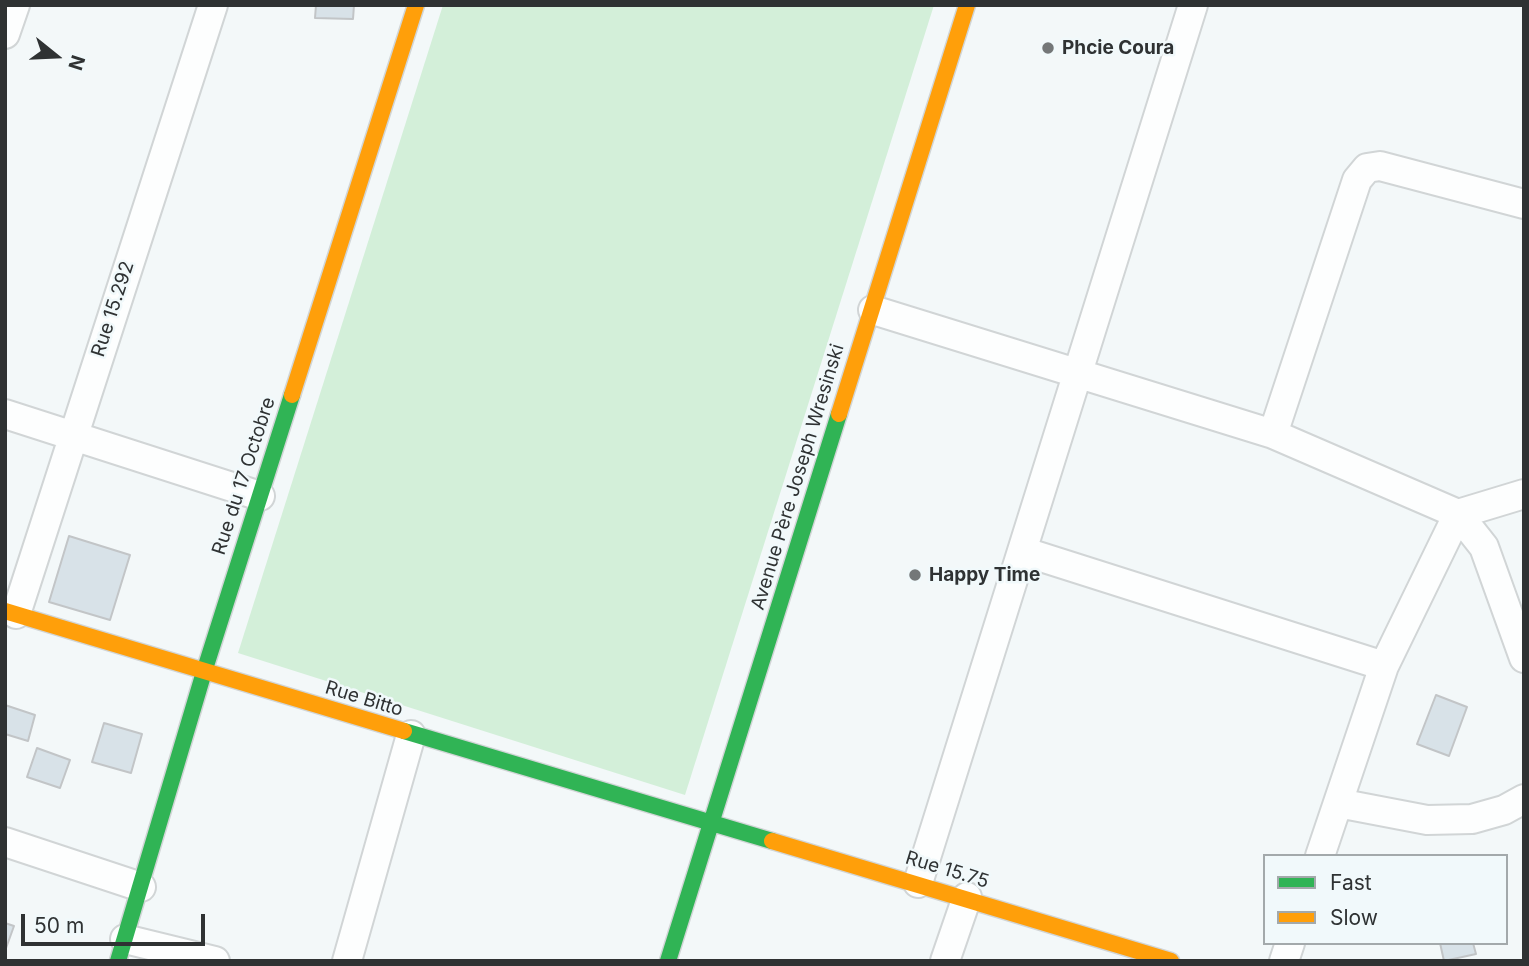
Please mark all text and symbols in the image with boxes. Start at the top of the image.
north arrow [21,21,91,91]
place label: Phcie Coura [1062,37,1174,59]
marker: Phcie Coura [1040,40,1056,56]
text: N [63,52,90,73]
street label: Rue 15.292 [87,258,139,360]
street label: Avenue Père Joseph Wresinski [747,341,849,613]
street label: Rue du 17 Octobre [208,394,280,558]
place label: Happy Time [929,564,1040,586]
marker: Happy Time [907,567,923,583]
street label: Rue Bitto [322,676,406,722]
street label: Rue 15.75 [903,847,991,893]
legend [1263,854,1508,945]
text: Fast [1330,870,1372,895]
scale bar [24,900,208,944]
text: Slow [1330,905,1378,930]
text: 50 m [34,913,84,938]

